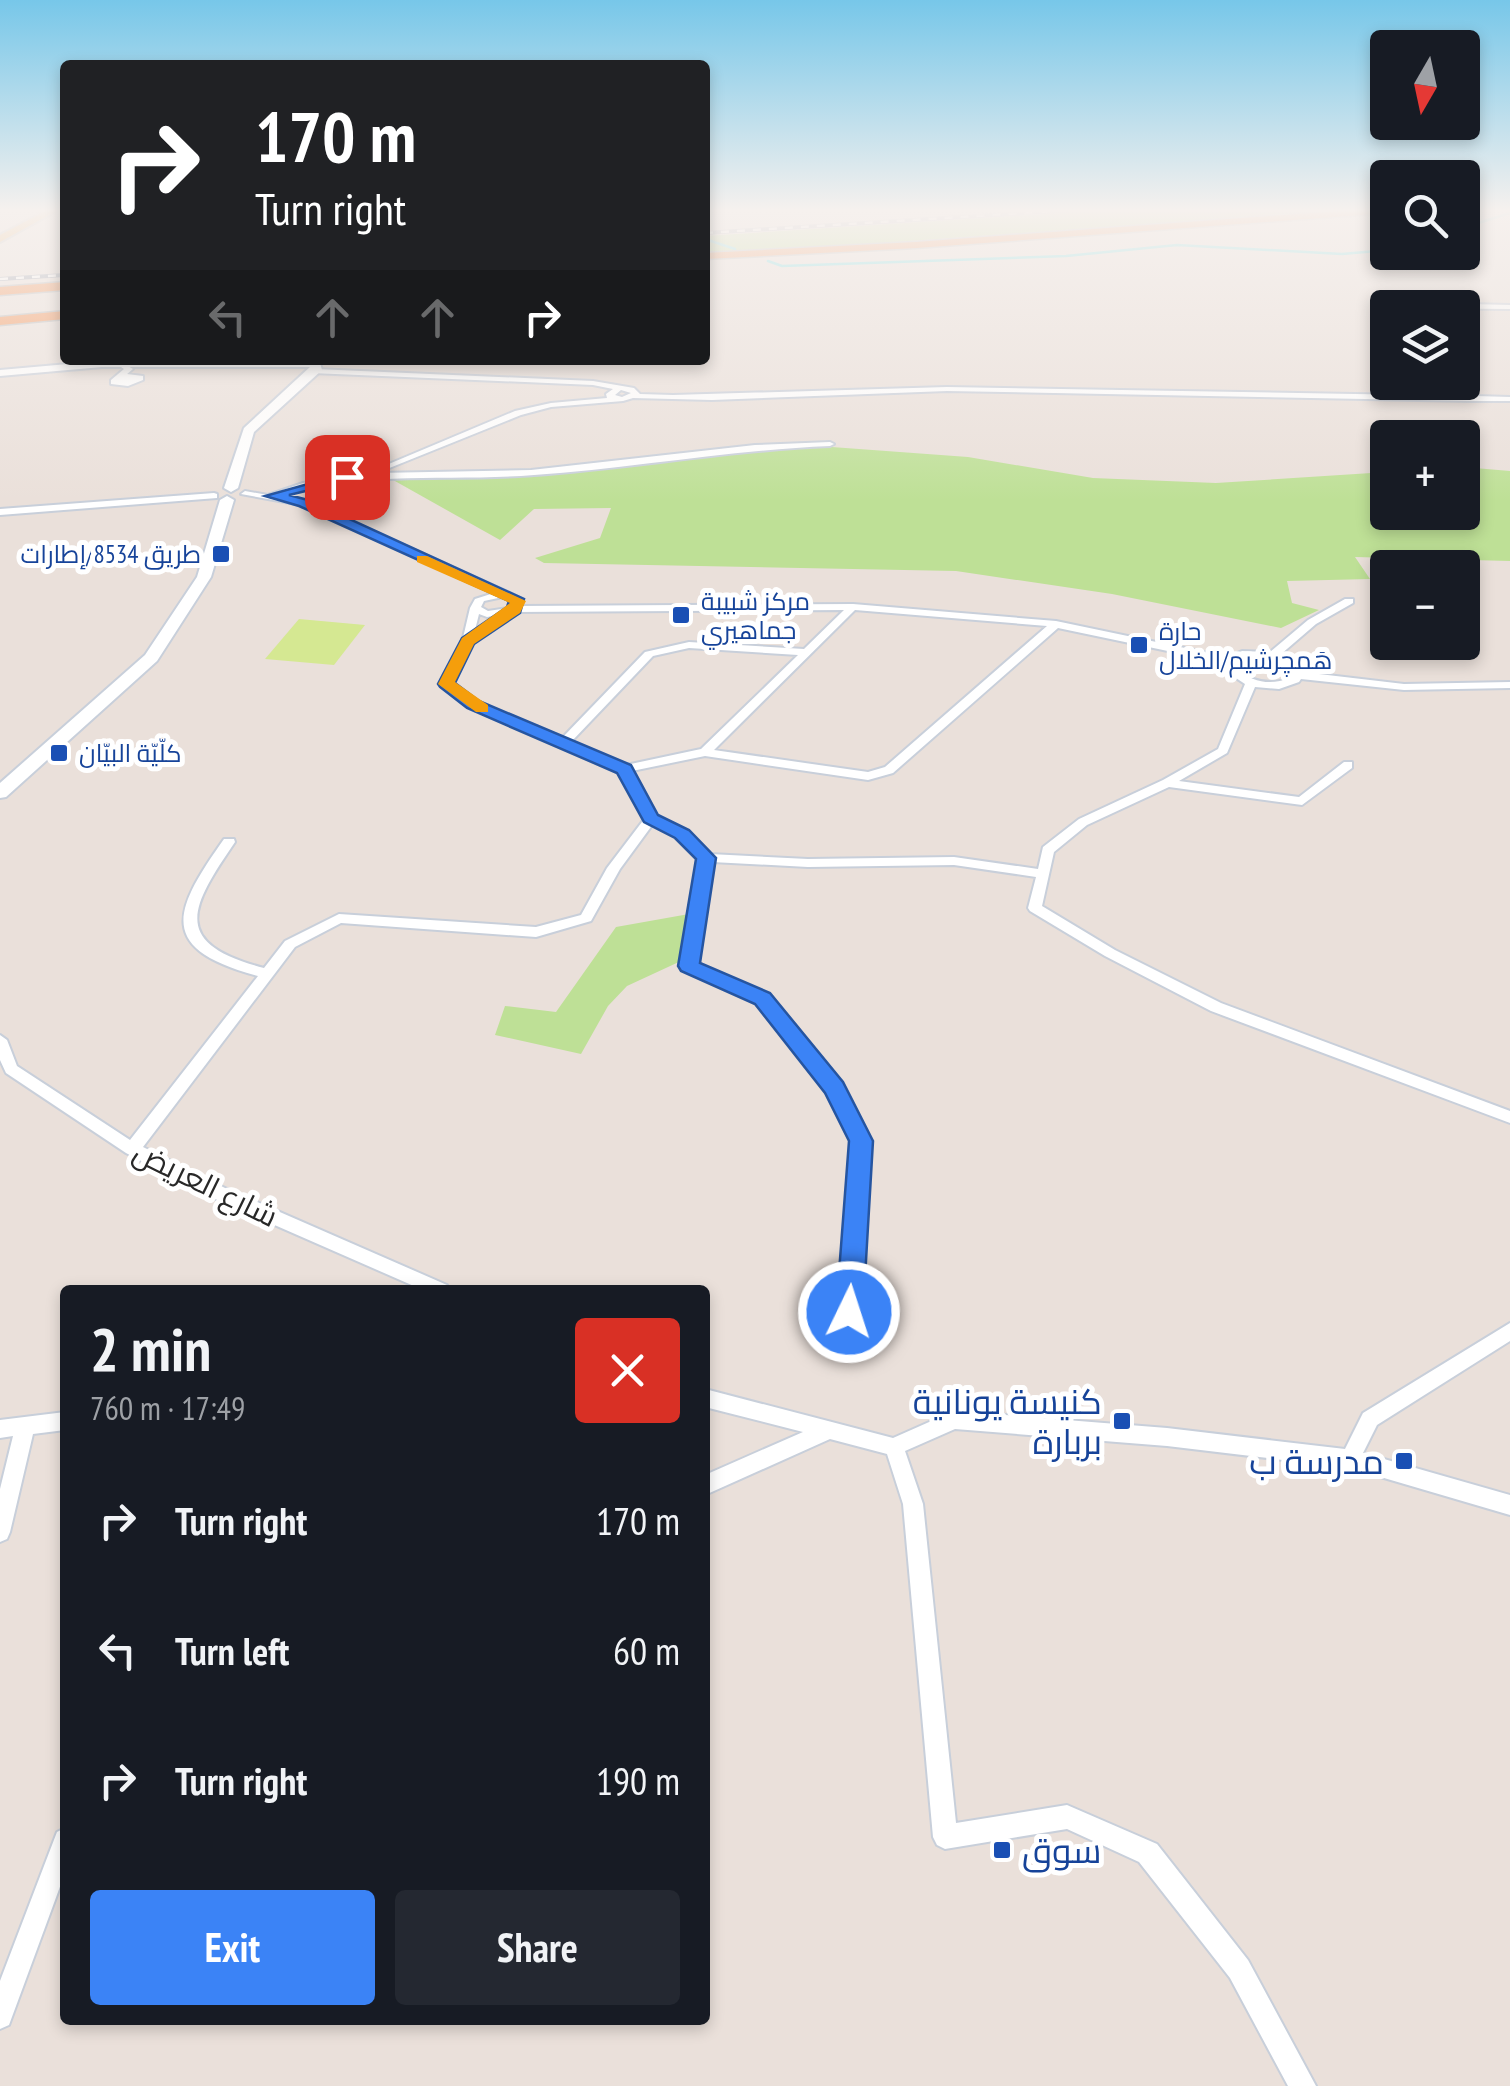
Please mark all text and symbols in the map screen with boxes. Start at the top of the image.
north arrow [1370,30,1480,140]
map controls [1370,30,1480,660]
text: 170 m [255,91,416,181]
icon: right [90,100,220,230]
button: search [1370,160,1480,270]
text: Turn right [255,179,406,237]
icon: left [200,290,255,345]
icon: ahead [305,290,360,345]
icon: ahead [410,290,465,345]
icon: right [515,290,570,345]
button: layers [1370,290,1480,400]
button: + [1370,420,1480,530]
pin [305,435,390,520]
icon: arrive [320,450,375,505]
place label: طريق 8534/إطارات [20,538,201,570]
marker: طريق 8534/إطارات [210,543,232,565]
button: − [1370,550,1480,660]
place label: مركز شبيبة جماهيري [701,585,810,650]
marker: مركز شبيبة جماهيري [670,604,692,626]
place label: حارة هَمچرشيم/الخلال [1159,615,1332,678]
marker: حارة هَمچرشيم/الخلال [1128,634,1150,656]
place label: كلّيّة البيّان [79,737,182,769]
marker: كلّيّة البيّان [48,742,70,764]
street label: شارع العريض [126,1131,285,1237]
position arrow [797,1260,901,1364]
text: 2 min [90,1310,211,1388]
button: close [575,1318,680,1423]
place label: كنيسة يونانية بربارة [913,1378,1102,1464]
text: 760 m · 17:49 [90,1387,245,1429]
marker: كنيسة يونانية بربارة [1111,1410,1133,1432]
place label: مدرسة ب [1249,1438,1384,1484]
marker: مدرسة ب [1393,1450,1415,1472]
icon: right [90,1493,145,1548]
text: Turn right [175,1496,307,1545]
text: 170 m [596,1496,680,1545]
icon: left [90,1623,145,1678]
text: Turn left [175,1626,289,1675]
text: 60 m [613,1626,680,1675]
icon: right [90,1753,145,1808]
text: Turn right [175,1756,307,1805]
text: 190 m [596,1756,680,1805]
place label: سوق [1022,1827,1101,1873]
marker: سوق [991,1839,1013,1861]
button: Exit [90,1890,375,2005]
button: Share [395,1890,680,2005]

